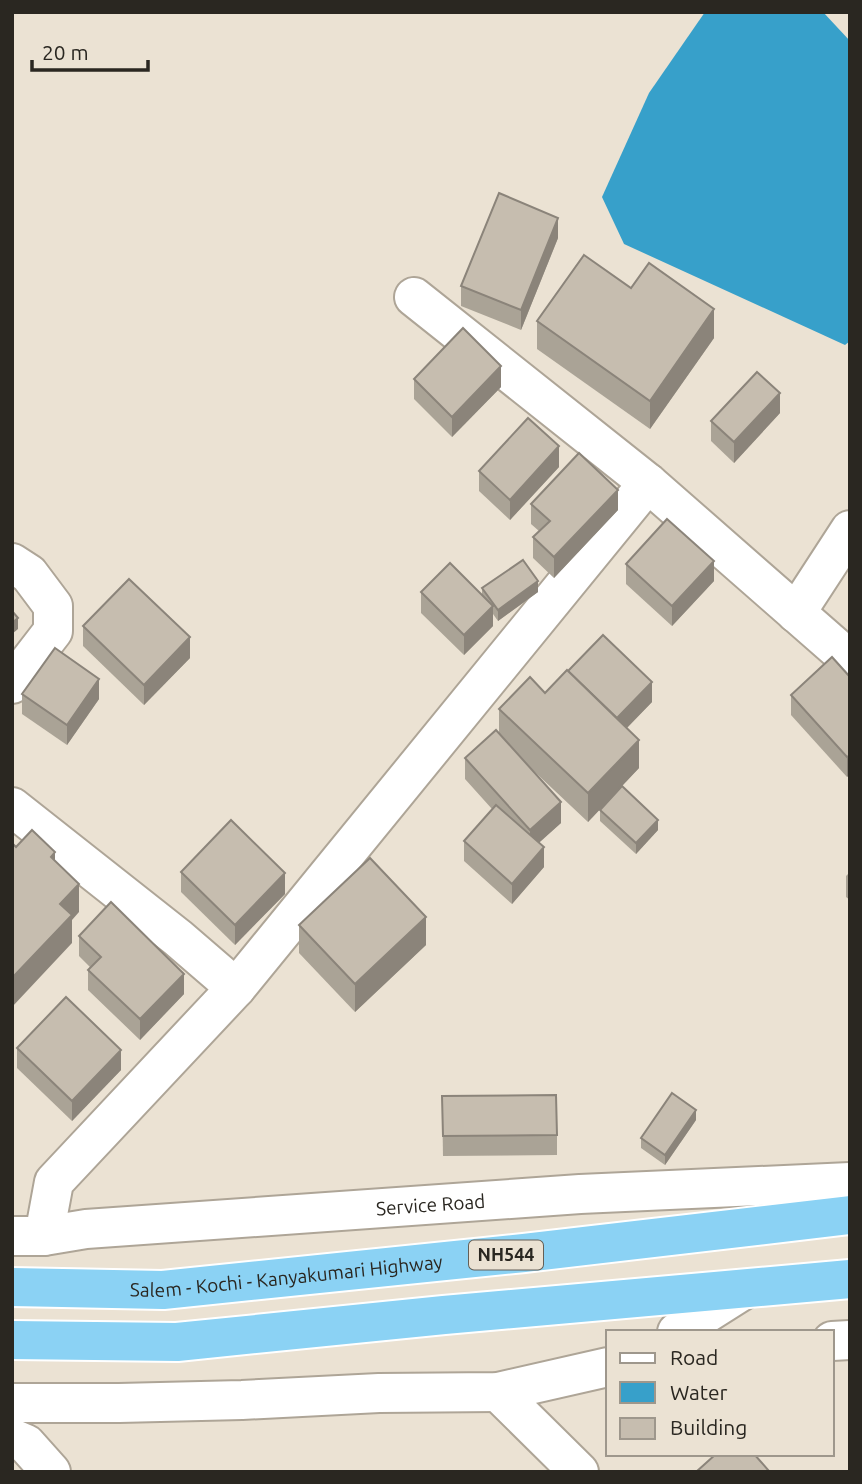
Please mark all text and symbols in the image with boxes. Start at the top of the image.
scale bar [32,28,147,72]
text: 20 m [42,40,89,64]
street label: Service Road [375,1190,486,1219]
road number: NH544 [469,1240,543,1270]
street label: Salem - Kochi - Kanyakumari Highway [130,1250,444,1301]
legend [606,1330,834,1456]
text: Road [670,1345,718,1369]
text: Water [670,1380,728,1404]
text: Building [670,1415,747,1439]

